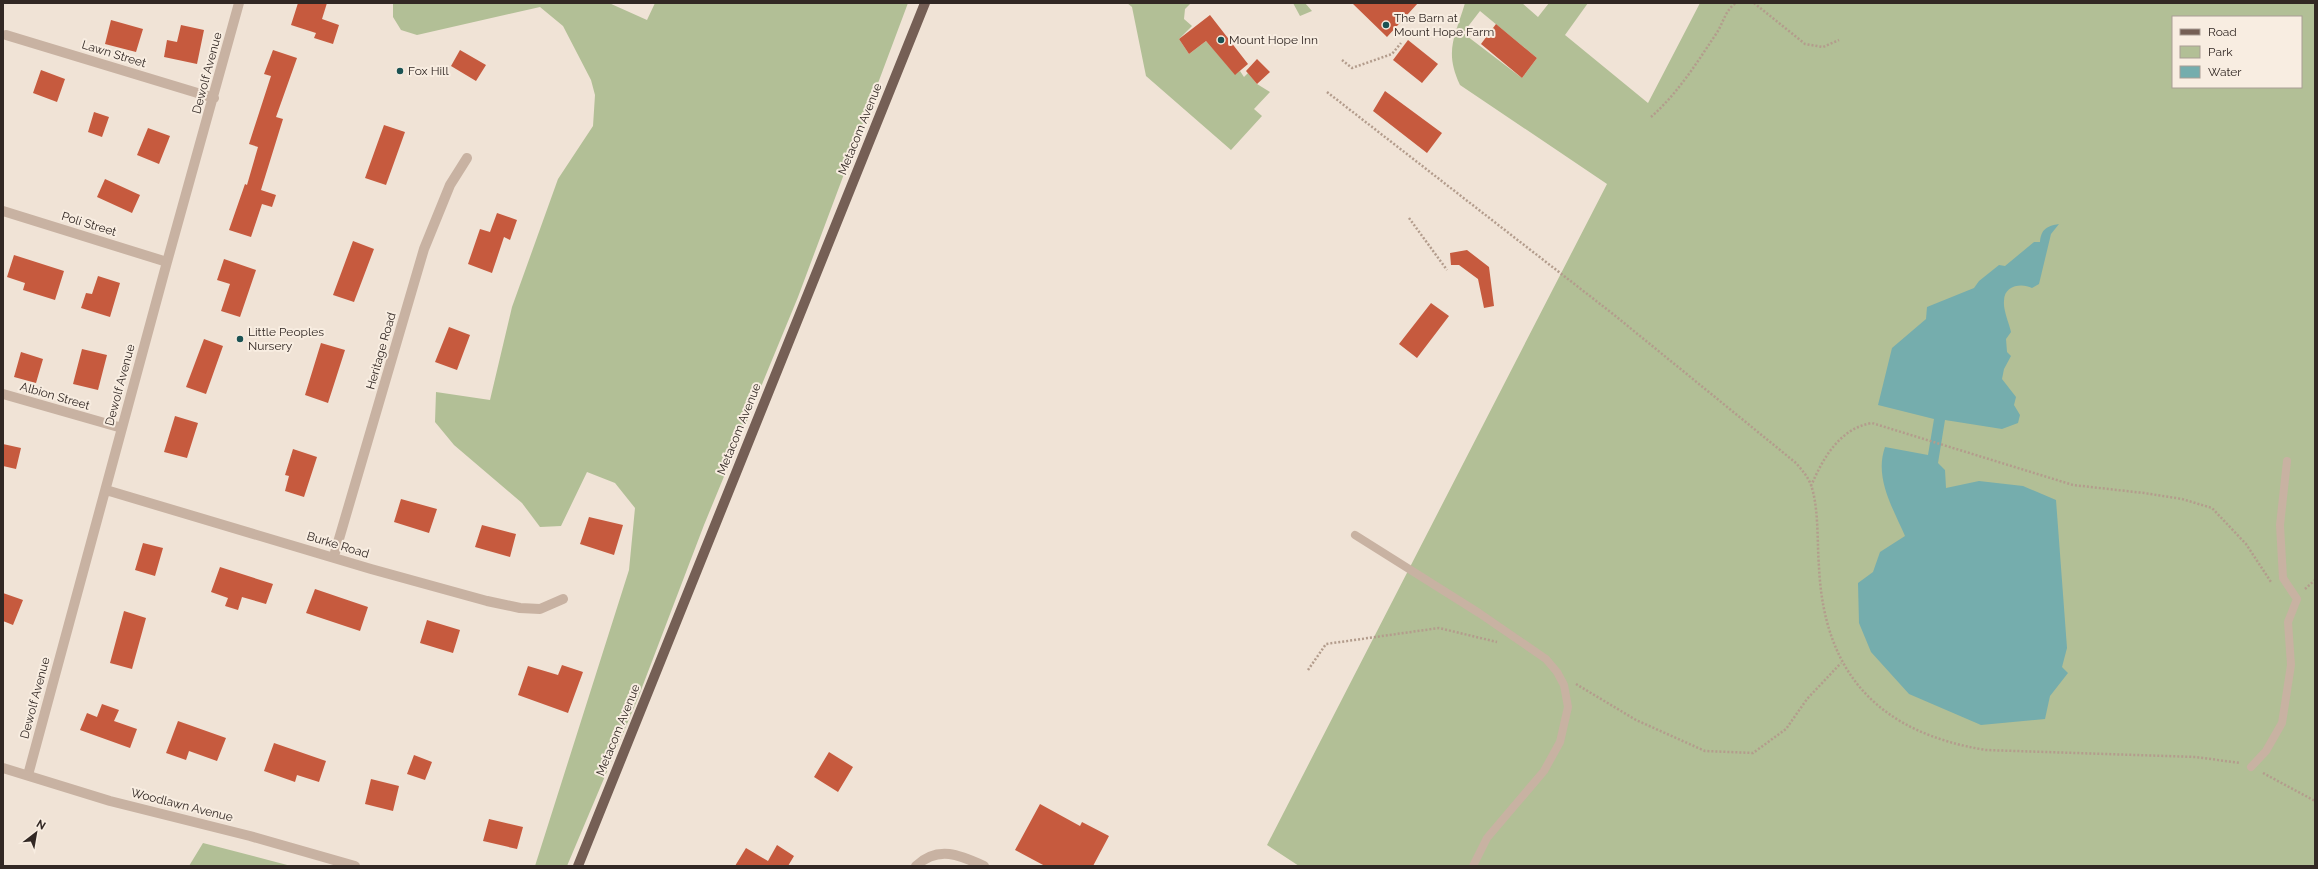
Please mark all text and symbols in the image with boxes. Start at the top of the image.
place label: The Barn at Mount Hope Farm [1394,11,1494,39]
legend [2172,16,2302,88]
marker: The Barn at Mount Hope Farm [1381,20,1391,30]
text: Road [2208,25,2237,39]
street label: Dewolf Avenue [189,31,225,115]
place label: Mount Hope Inn [1229,33,1318,47]
marker: Mount Hope Inn [1216,35,1226,45]
street label: Lawn Street [80,38,148,70]
text: Park [2208,45,2233,59]
place label: Fox Hill [408,64,449,78]
text: Water [2208,65,2242,79]
marker: Fox Hill [395,66,405,76]
street label: Metacom Avenue [835,81,885,177]
street label: Poli Street [60,209,118,239]
street label: Heritage Road [363,311,399,391]
place label: Little Peoples Nursery [248,325,324,353]
marker: Little Peoples Nursery [235,334,245,344]
street label: Dewolf Avenue [102,343,138,427]
street label: Albion Street [19,379,91,413]
street label: Metacom Avenue [714,381,764,477]
street label: Burke Road [305,529,371,561]
street label: Dewolf Avenue [17,656,53,740]
street label: Metacom Avenue [593,682,643,778]
street label: Woodlawn Avenue [130,786,234,824]
north arrow [16,813,56,853]
text: N [34,817,48,833]

